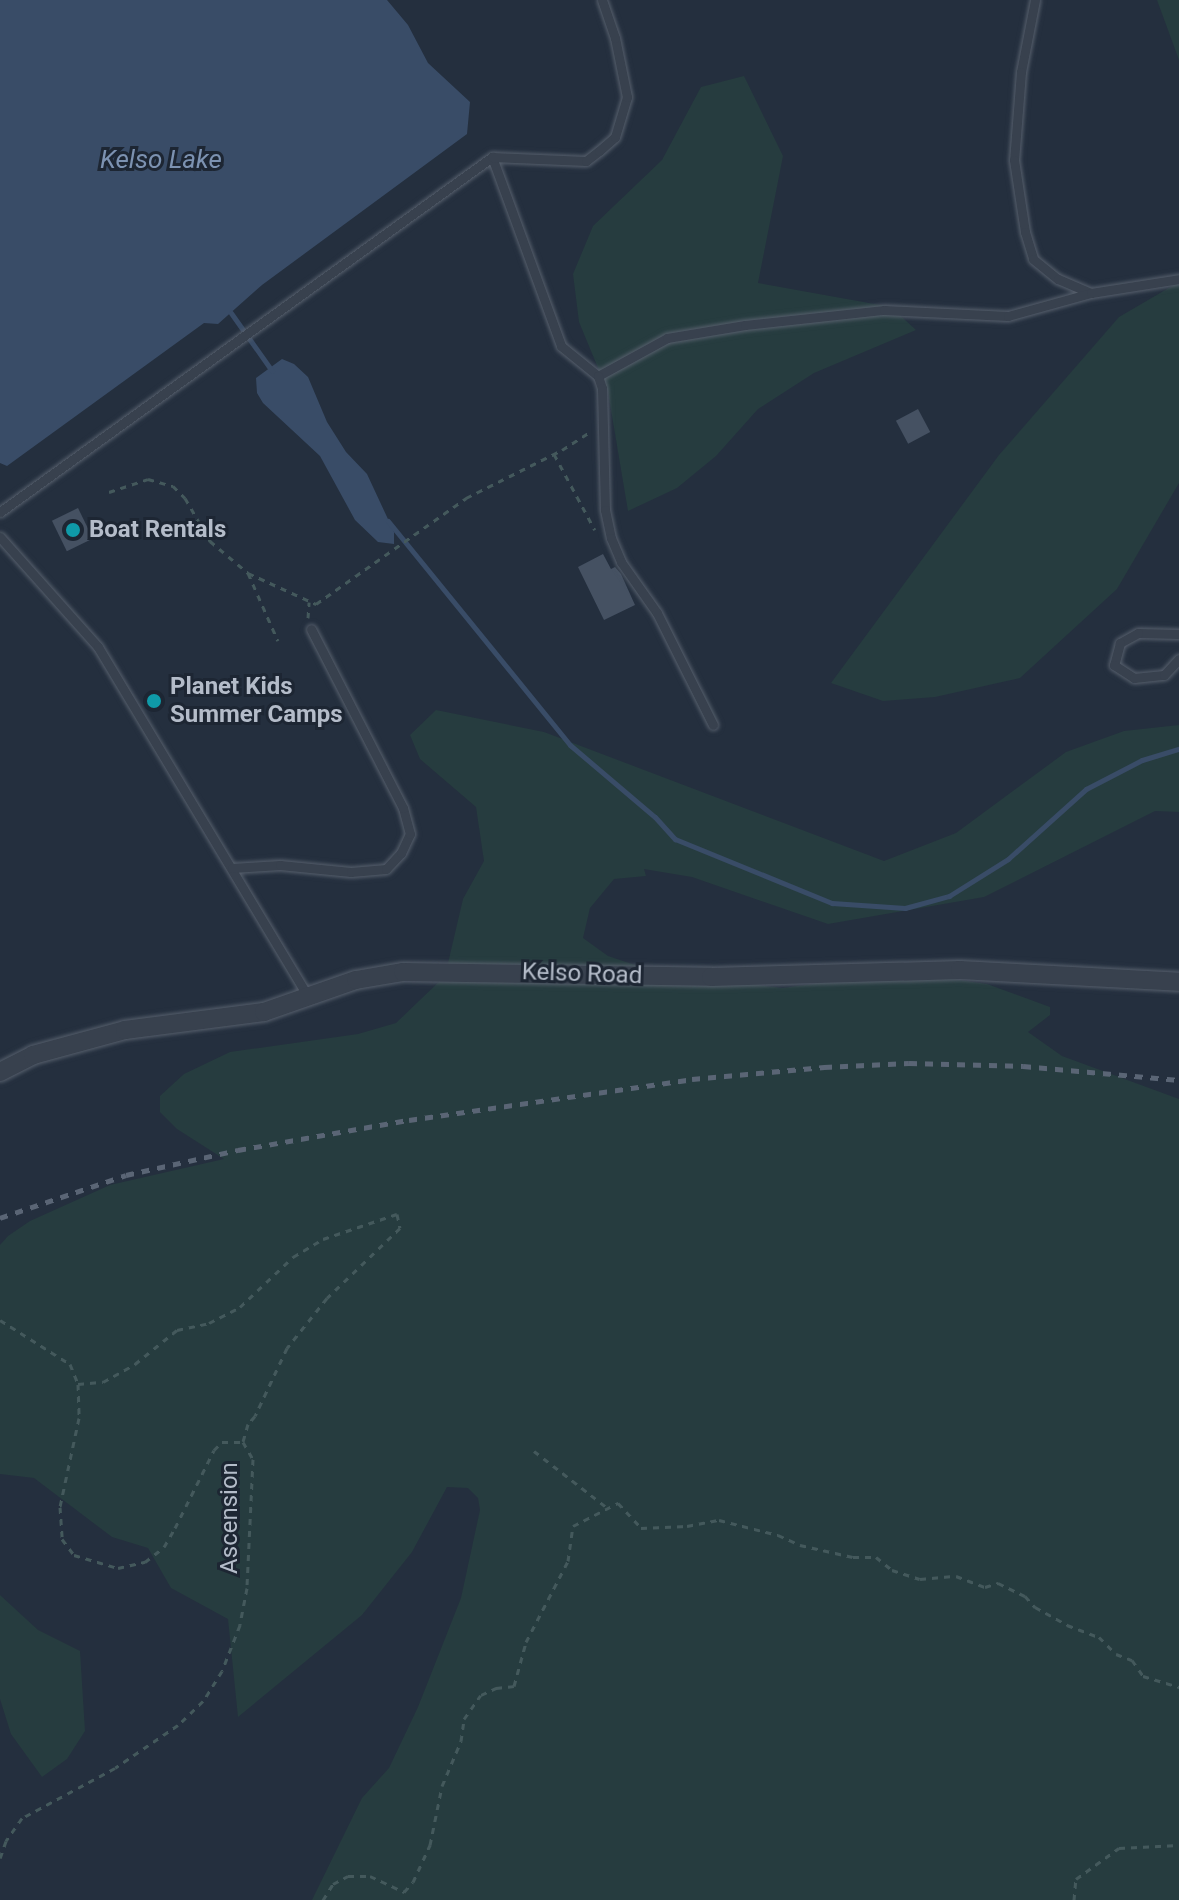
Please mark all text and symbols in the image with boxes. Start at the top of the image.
water label: Kelso Lake [100,144,222,176]
place label: Boat Rentals [89,516,226,544]
marker: Boat Rentals [64,521,82,539]
place label: Planet Kids Summer Camps [170,673,343,729]
marker: Planet Kids Summer Camps [145,692,163,710]
street label: Kelso Road [521,958,643,990]
street label: Ascension [216,1462,244,1574]

